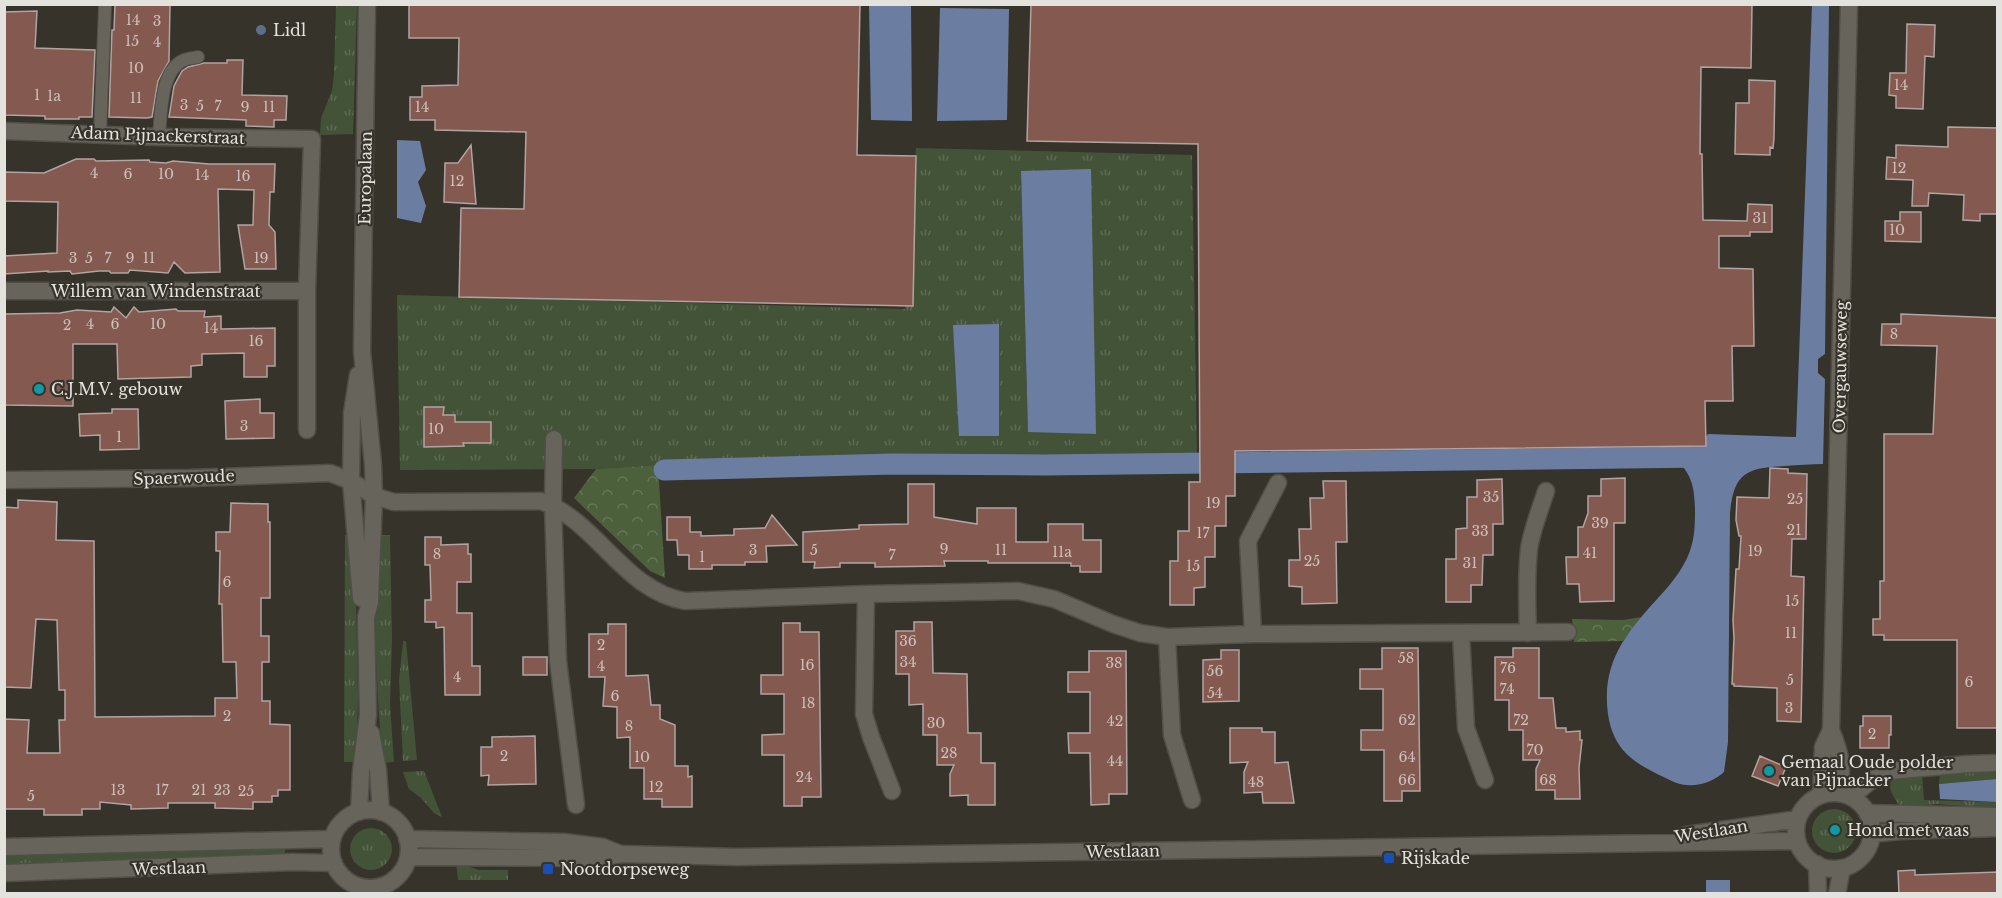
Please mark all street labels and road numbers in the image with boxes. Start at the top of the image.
street label: Adam Pijnackerstraat [70,122,245,148]
street label: Europalaan [354,131,376,225]
street label: Willem van Windenstraat [50,281,261,301]
street label: Overgauwseweg [1829,300,1851,433]
street label: Spaerwoude [133,465,235,489]
street label: Westlaan [1672,815,1749,847]
street label: Westlaan [1085,840,1160,862]
street label: Westlaan [131,857,206,879]

